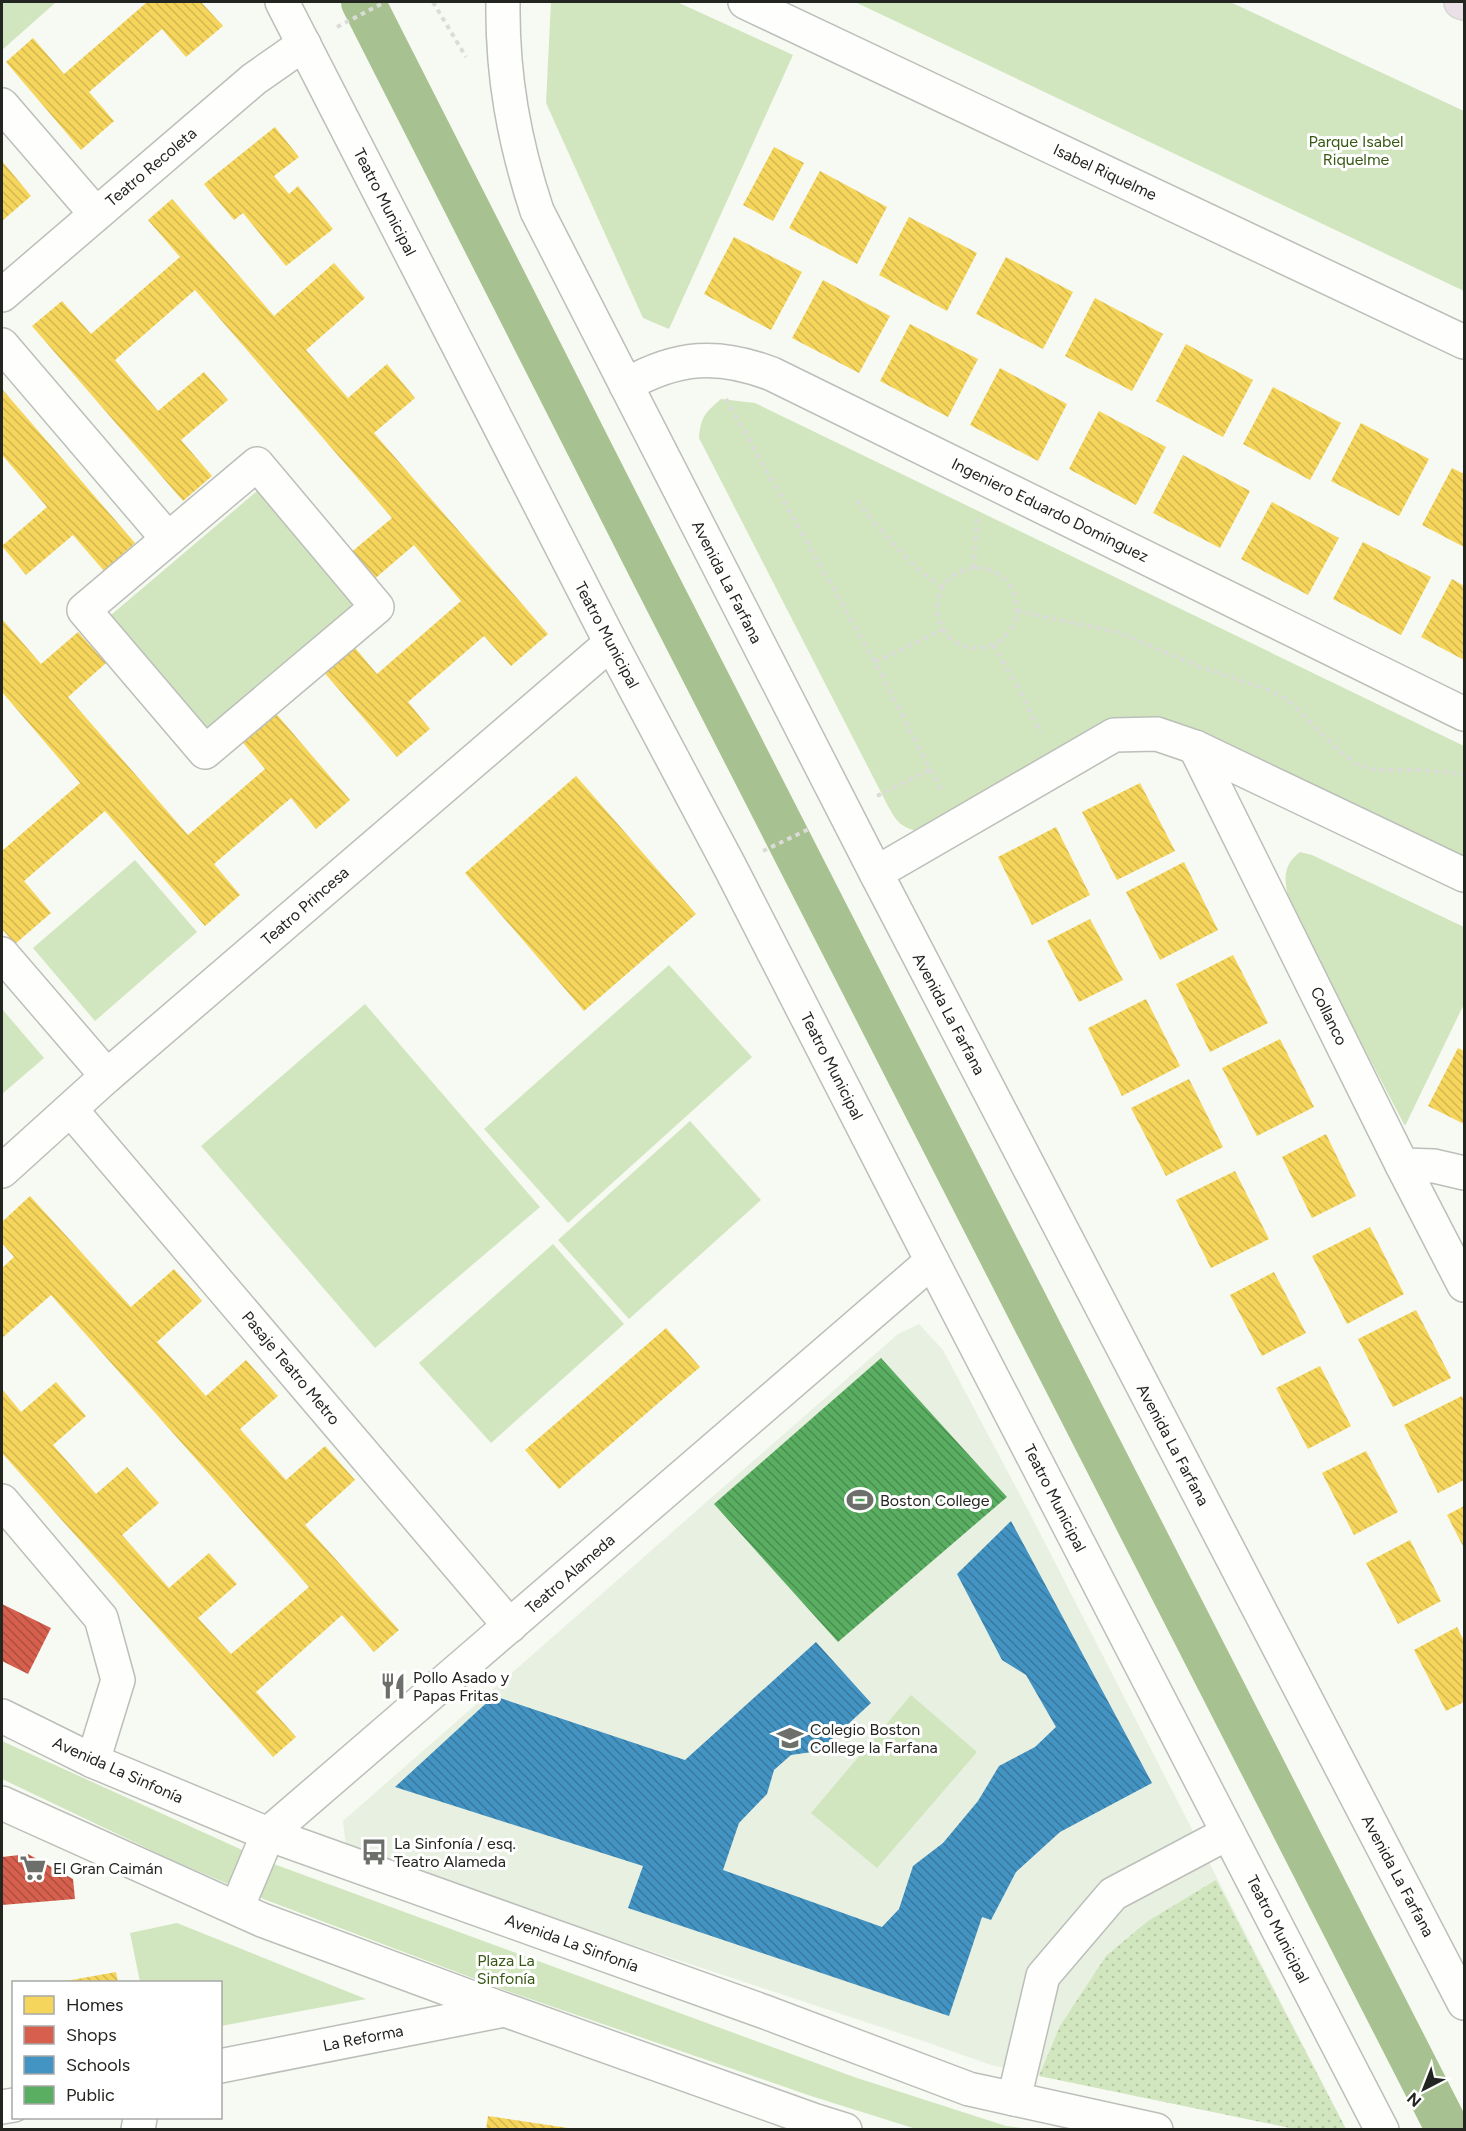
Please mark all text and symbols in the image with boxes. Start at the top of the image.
street label: Teatro Recoleta [102,124,200,210]
park label: Parque Isabel Riquelme [1308,132,1404,169]
street label: Isabel Riquelme [1050,140,1160,204]
street label: Teatro Municipal [350,145,420,259]
street label: Ingeniero Eduardo Domínguez [948,454,1152,566]
street label: Avenida La Farfana [688,517,766,647]
street label: Teatro Municipal [571,578,643,692]
street label: Teatro Princesa [257,863,353,949]
street label: Avenida La Farfana [909,950,989,1078]
street label: Collanco [1307,984,1351,1048]
street label: Teatro Municipal [797,1009,867,1123]
street label: Pasaje Teatro Metro [238,1307,344,1429]
street label: Avenida La Farfana [1133,1381,1213,1509]
street label: Teatro Municipal [1020,1441,1090,1555]
sports icon: Boston College [845,1485,875,1515]
place label: Boston College [880,1491,990,1510]
street label: Teatro Alameda [522,1530,618,1618]
place label: Pollo Asado y Papas Fritas [413,1668,510,1705]
restaurant icon: Pollo Asado y Papas Fritas [378,1671,408,1701]
place label: Colegio Boston College la Farfana [810,1720,938,1757]
school or university icon: Colegio Boston College la Farfana [775,1723,805,1753]
street label: Avenida La Sinfonía [50,1733,186,1807]
street label: Avenida La Farfana [1358,1812,1438,1940]
place label: La Sinfonía / esq. Teatro Alameda [394,1834,516,1871]
bus stop icon: La Sinfonía / esq. Teatro Alameda [359,1837,389,1867]
supermarket icon: El Gran Caimán [18,1853,48,1883]
place label: El Gran Caimán [53,1859,163,1878]
street label: Teatro Municipal [1243,1872,1313,1986]
street label: Avenida La Sinfonía [503,1910,641,1976]
park label: Plaza La Sinfonía [477,1951,535,1988]
legend [12,1981,222,2119]
text: Homes [66,1994,124,2016]
street label: La Reforma [321,2021,405,2055]
text: Shops [66,2024,117,2046]
text: Schools [66,2054,130,2076]
north arrow [1394,2059,1454,2119]
text: Public [66,2084,115,2106]
text: N [1403,2089,1425,2111]

